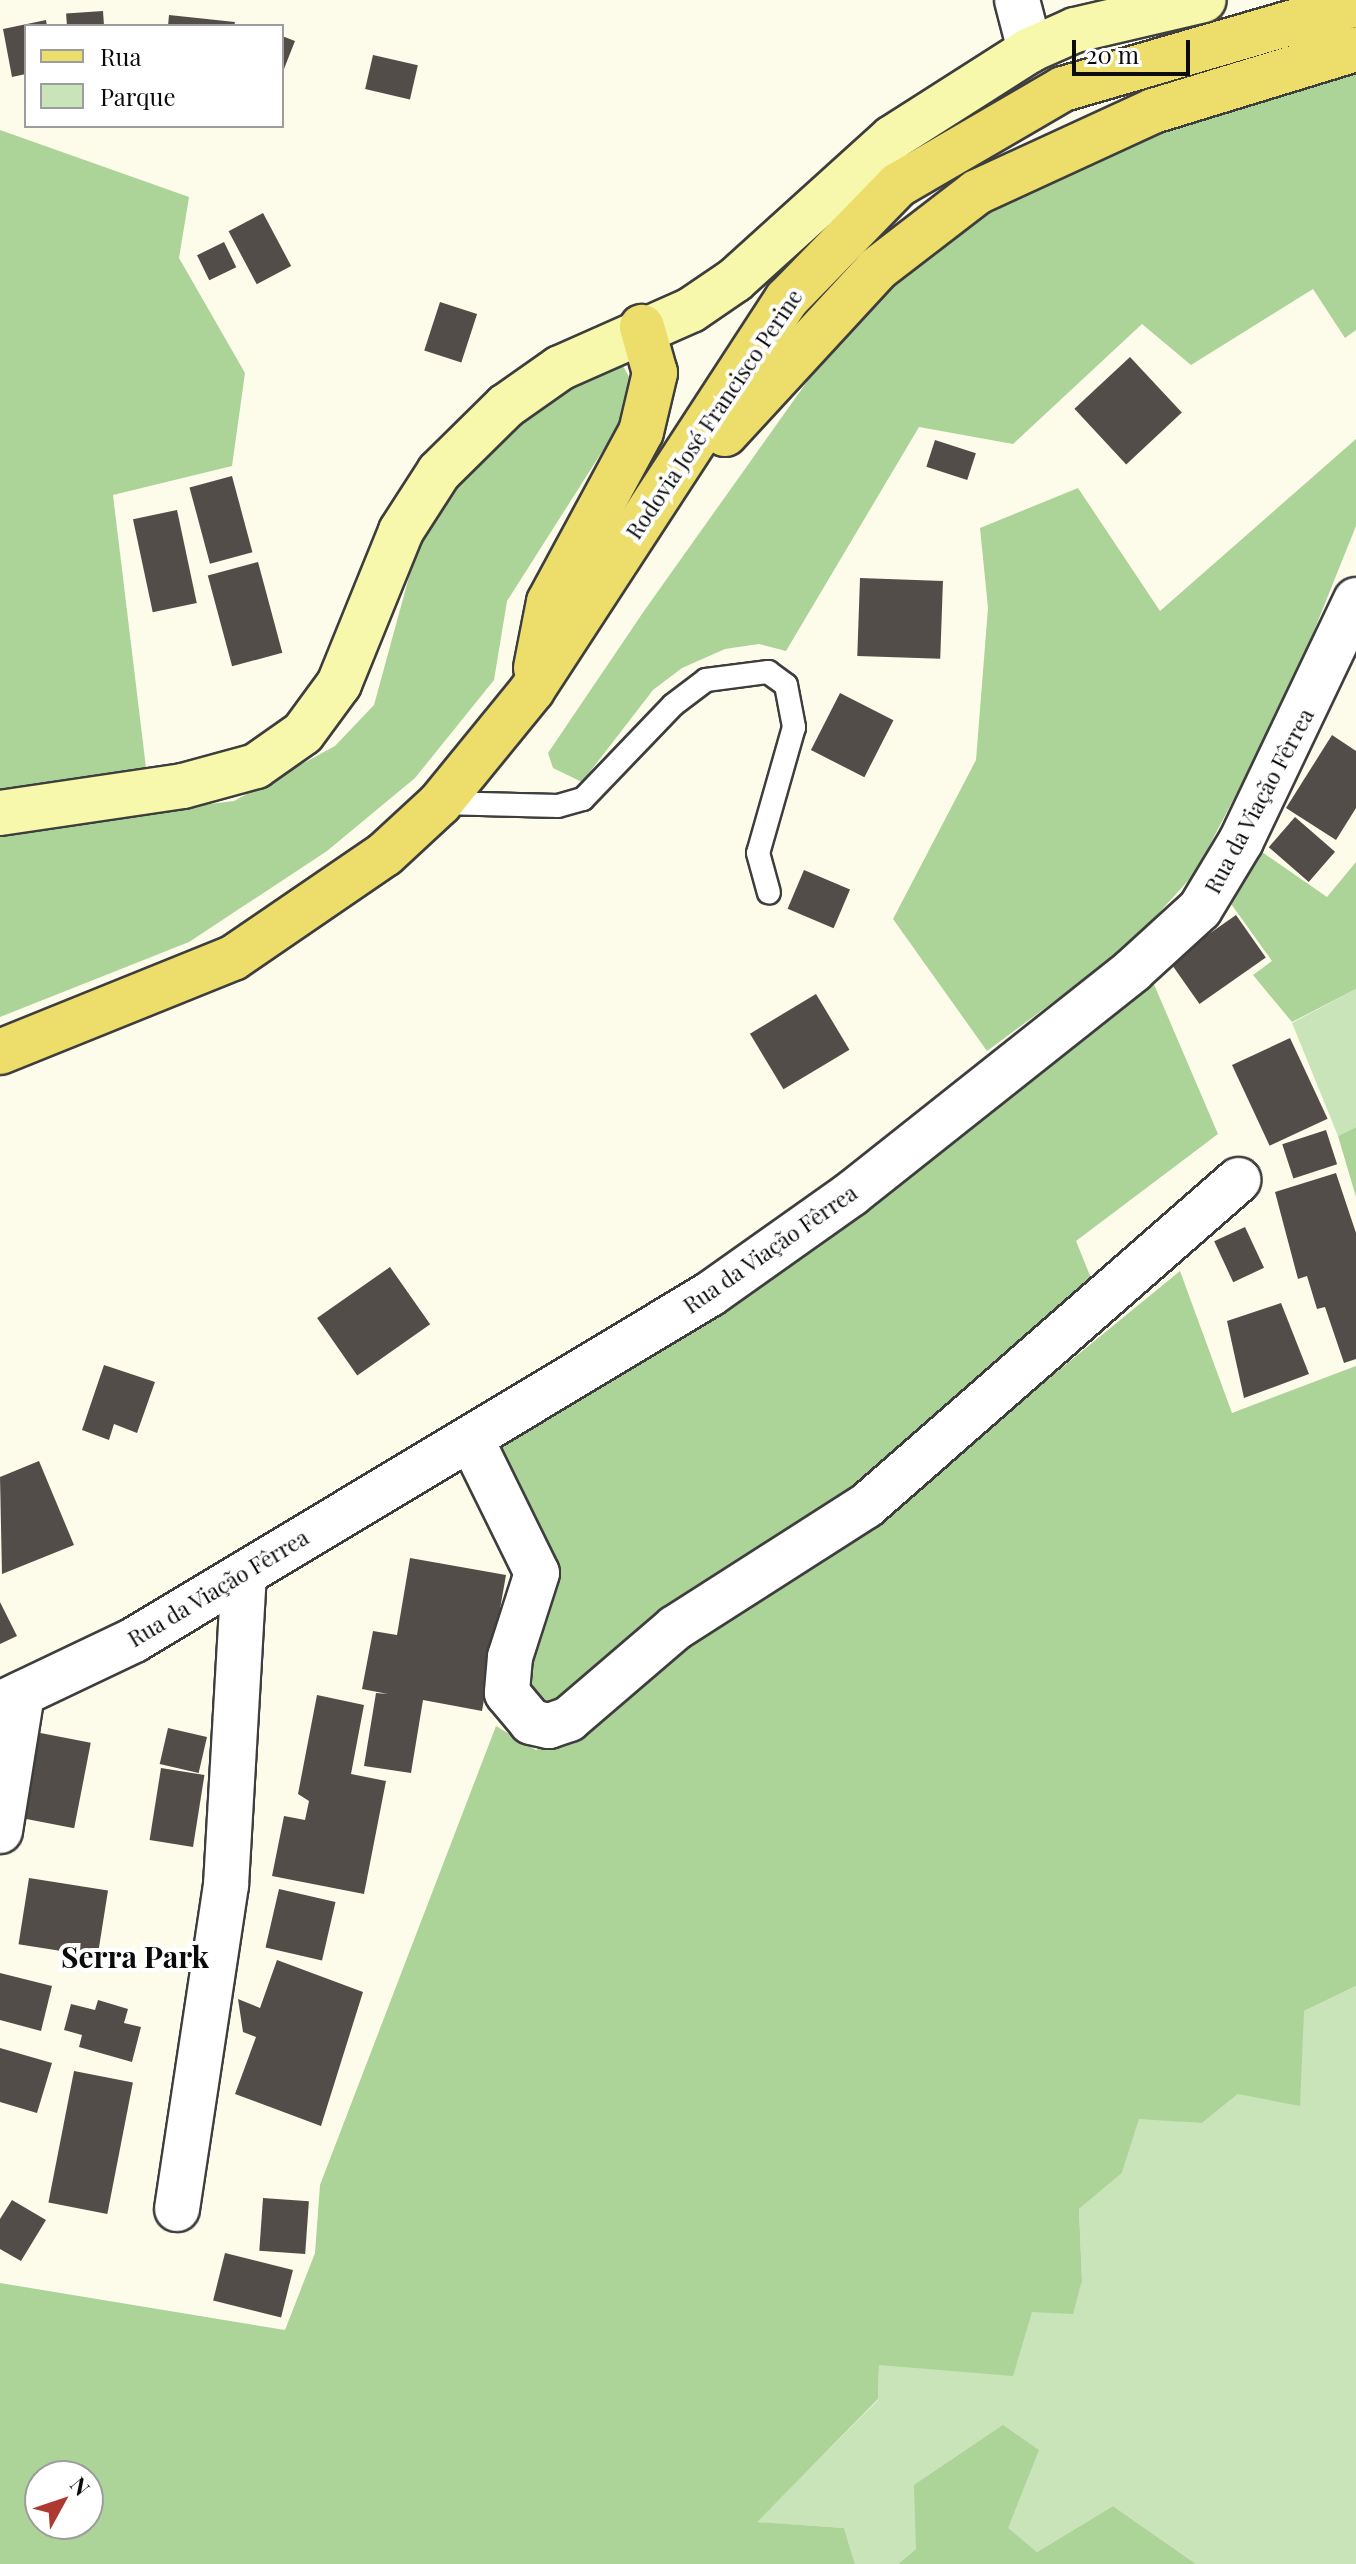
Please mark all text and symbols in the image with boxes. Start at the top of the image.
legend [24,24,284,128]
scale bar [1076,24,1194,74]
text: 20 m [1086,38,1139,70]
text: Rua [100,40,141,72]
text: Parque [100,80,176,112]
street label: Rodovia José Francisco Perine [620,284,808,544]
street label: Rua da Viação Fêrrea [1199,703,1319,899]
street label: Rua da Viação Fêrrea [678,1179,862,1319]
street label: Rua da Viação Fêrrea [123,1523,313,1653]
district label: Serra Park [61,1938,209,1974]
north arrow [24,2460,104,2540]
text: N [64,2470,97,2502]

